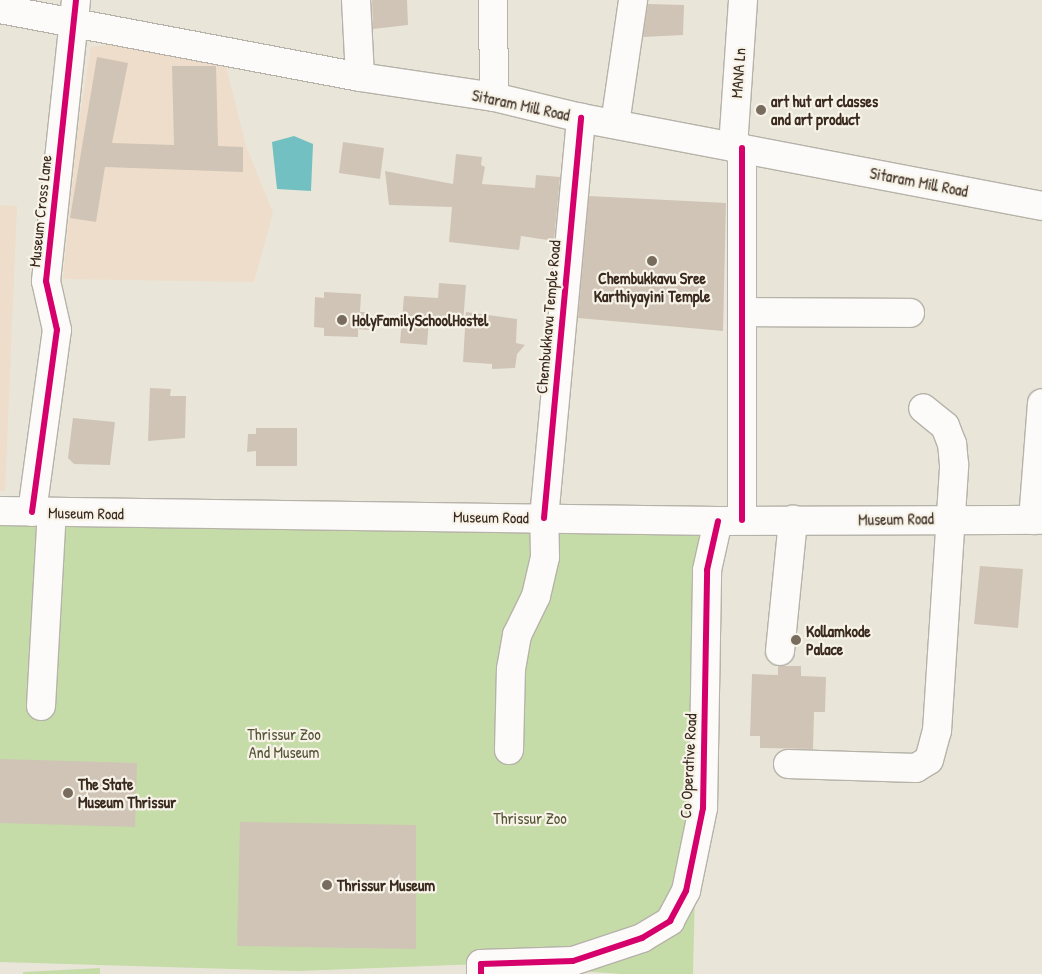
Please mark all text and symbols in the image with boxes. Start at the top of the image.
street label: MANA Ln [727,47,749,99]
street label: Sitaram Mill Road [470,85,572,125]
place label: art hut art classes and art product [771,91,878,129]
marker: art hut art classes and art product [755,104,767,116]
street label: Museum Cross Lane [25,154,55,268]
street label: Sitaram Mill Road [868,163,970,201]
street label: Chembukkavu Temple Road [532,240,564,394]
marker: Chembukkavu Sree Karthiyayini Temple [646,255,658,267]
place label: Chembukkavu Sree Karthiyayini Temple [594,268,710,306]
place label: HolyFamilySchoolHostel [352,310,488,330]
marker: HolyFamilySchoolHostel [336,314,348,326]
street label: Museum Road [48,503,124,523]
street label: Museum Road [453,507,529,527]
street label: Museum Road [858,509,934,529]
place label: Kollamkode Palace [806,621,871,659]
marker: Kollamkode Palace [790,634,802,646]
street label: Co Operative Road [676,713,700,819]
park label: Thrissur Zoo And Museum [247,724,321,762]
place label: The State Museum Thrissur [78,774,176,812]
marker: The State Museum Thrissur [62,787,74,799]
park label: Thrissur Zoo [493,808,567,828]
place label: Thrissur Museum [337,875,435,895]
marker: Thrissur Museum [321,879,333,891]

